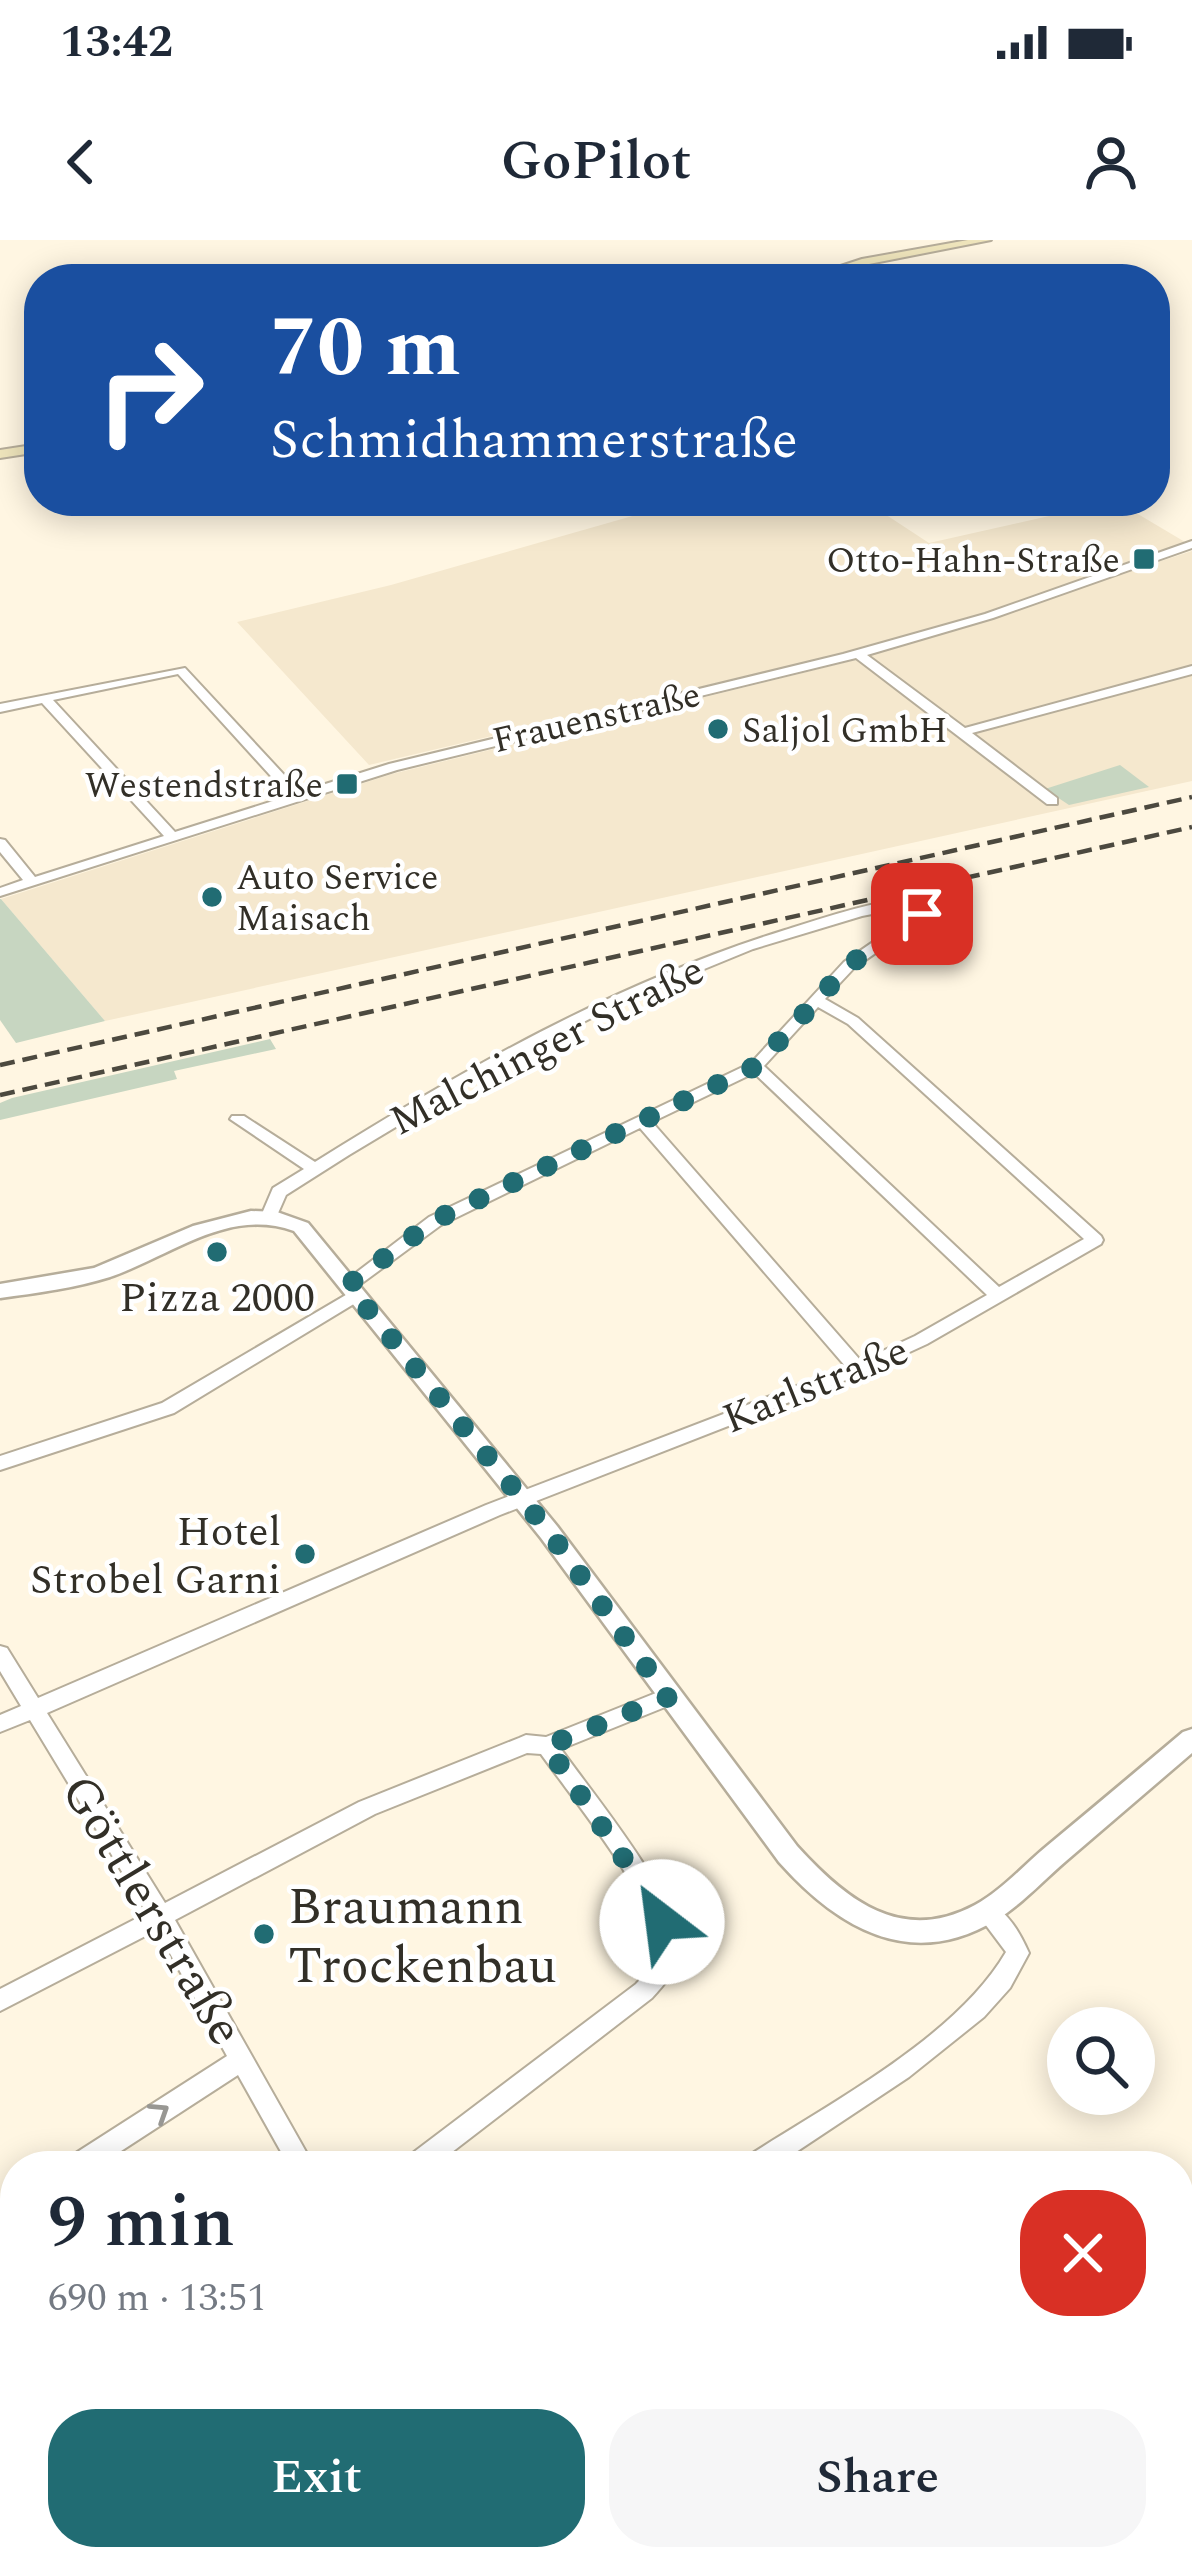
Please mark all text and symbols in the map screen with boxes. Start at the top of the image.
text: 13:42 [60,8,173,77]
text: GoPilot [501,121,691,203]
icon: back [48,129,114,195]
icon: person [1078,129,1144,195]
text: 70 m [270,285,461,413]
icon: right [72,312,228,468]
text: Schmidhammerstraße [270,400,798,482]
place label: Otto-Hahn-Straße [826,534,1120,589]
marker: Otto-Hahn-Straße [1131,546,1157,572]
street label: Frauenstraße [487,668,706,769]
place label: Saljol GmbH [742,704,948,759]
marker: Saljol GmbH [705,716,731,742]
place label: Westendstraße [85,759,323,814]
marker: Westendstraße [334,771,360,797]
place label: Auto Service Maisach [236,851,438,947]
pin [871,863,973,965]
icon: arrive [889,881,955,947]
marker: Auto Service Maisach [199,884,225,910]
street label: Malchinger Straße [379,940,716,1153]
marker: Pizza 2000 [204,1239,230,1265]
place label: Pizza 2000 [119,1267,315,1330]
street label: Karlstraße [714,1320,918,1451]
place label: Hotel Strobel Garni [30,1501,281,1612]
marker: Hotel Strobel Garni [292,1541,318,1567]
street label: Göttlerstraße [40,1760,263,2061]
position arrow [599,1859,725,1985]
place label: Braumann Trockenbau [288,1869,557,2006]
marker: Braumann Trockenbau [251,1921,277,1947]
map controls [1047,2007,1155,2115]
button: search [1047,2007,1155,2115]
one-way arrow [147,2104,169,2127]
text: 9 min [48,2169,235,2278]
button: close [1020,2190,1146,2316]
text: 690 m · 13:51 [48,2269,267,2328]
button: Exit [48,2409,585,2547]
button: Share [609,2409,1146,2547]

